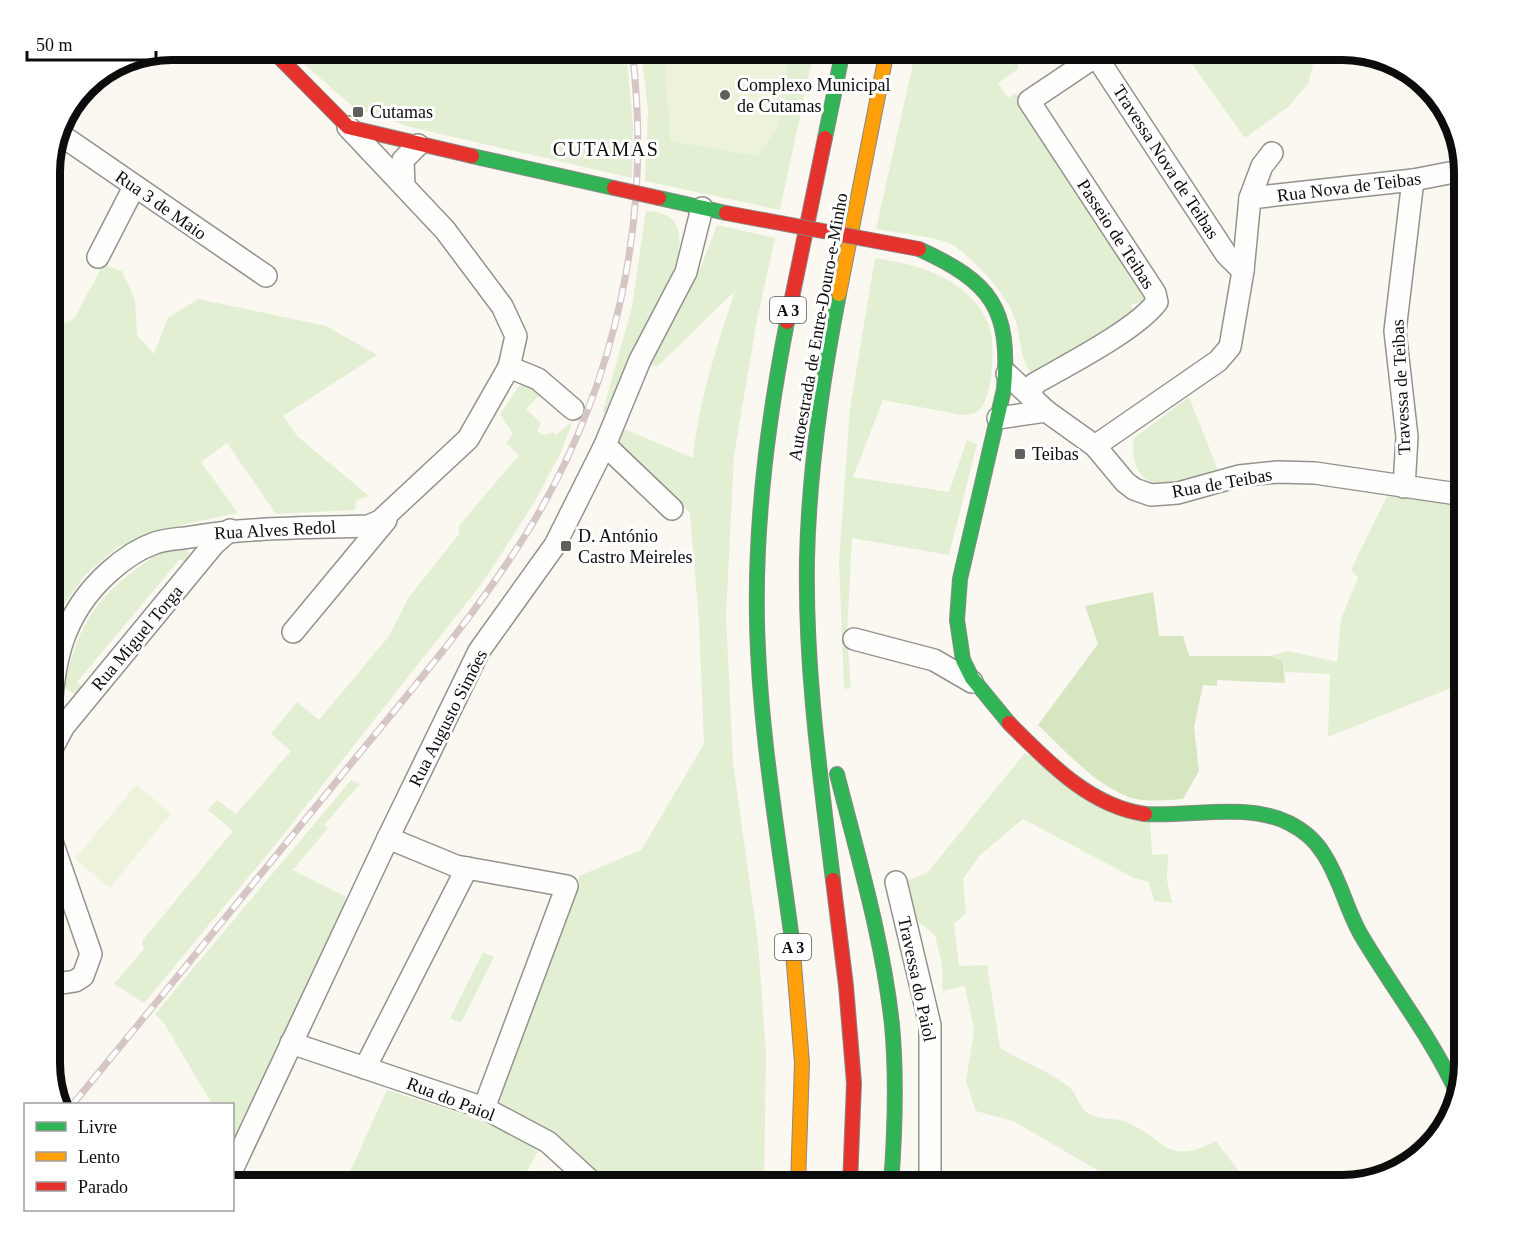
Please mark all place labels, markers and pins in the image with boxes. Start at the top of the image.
place label: Complexo Municipal de Cutamas [737,75,890,116]
marker: Complexo Municipal de Cutamas [718,88,732,102]
place label: Cutamas [370,102,433,122]
marker: Cutamas [351,105,365,119]
place label: Teibas [1032,444,1079,464]
marker: Teibas [1013,447,1027,461]
place label: D. António Castro Meireles [578,526,692,567]
marker: D. António Castro Meireles [559,539,573,553]

